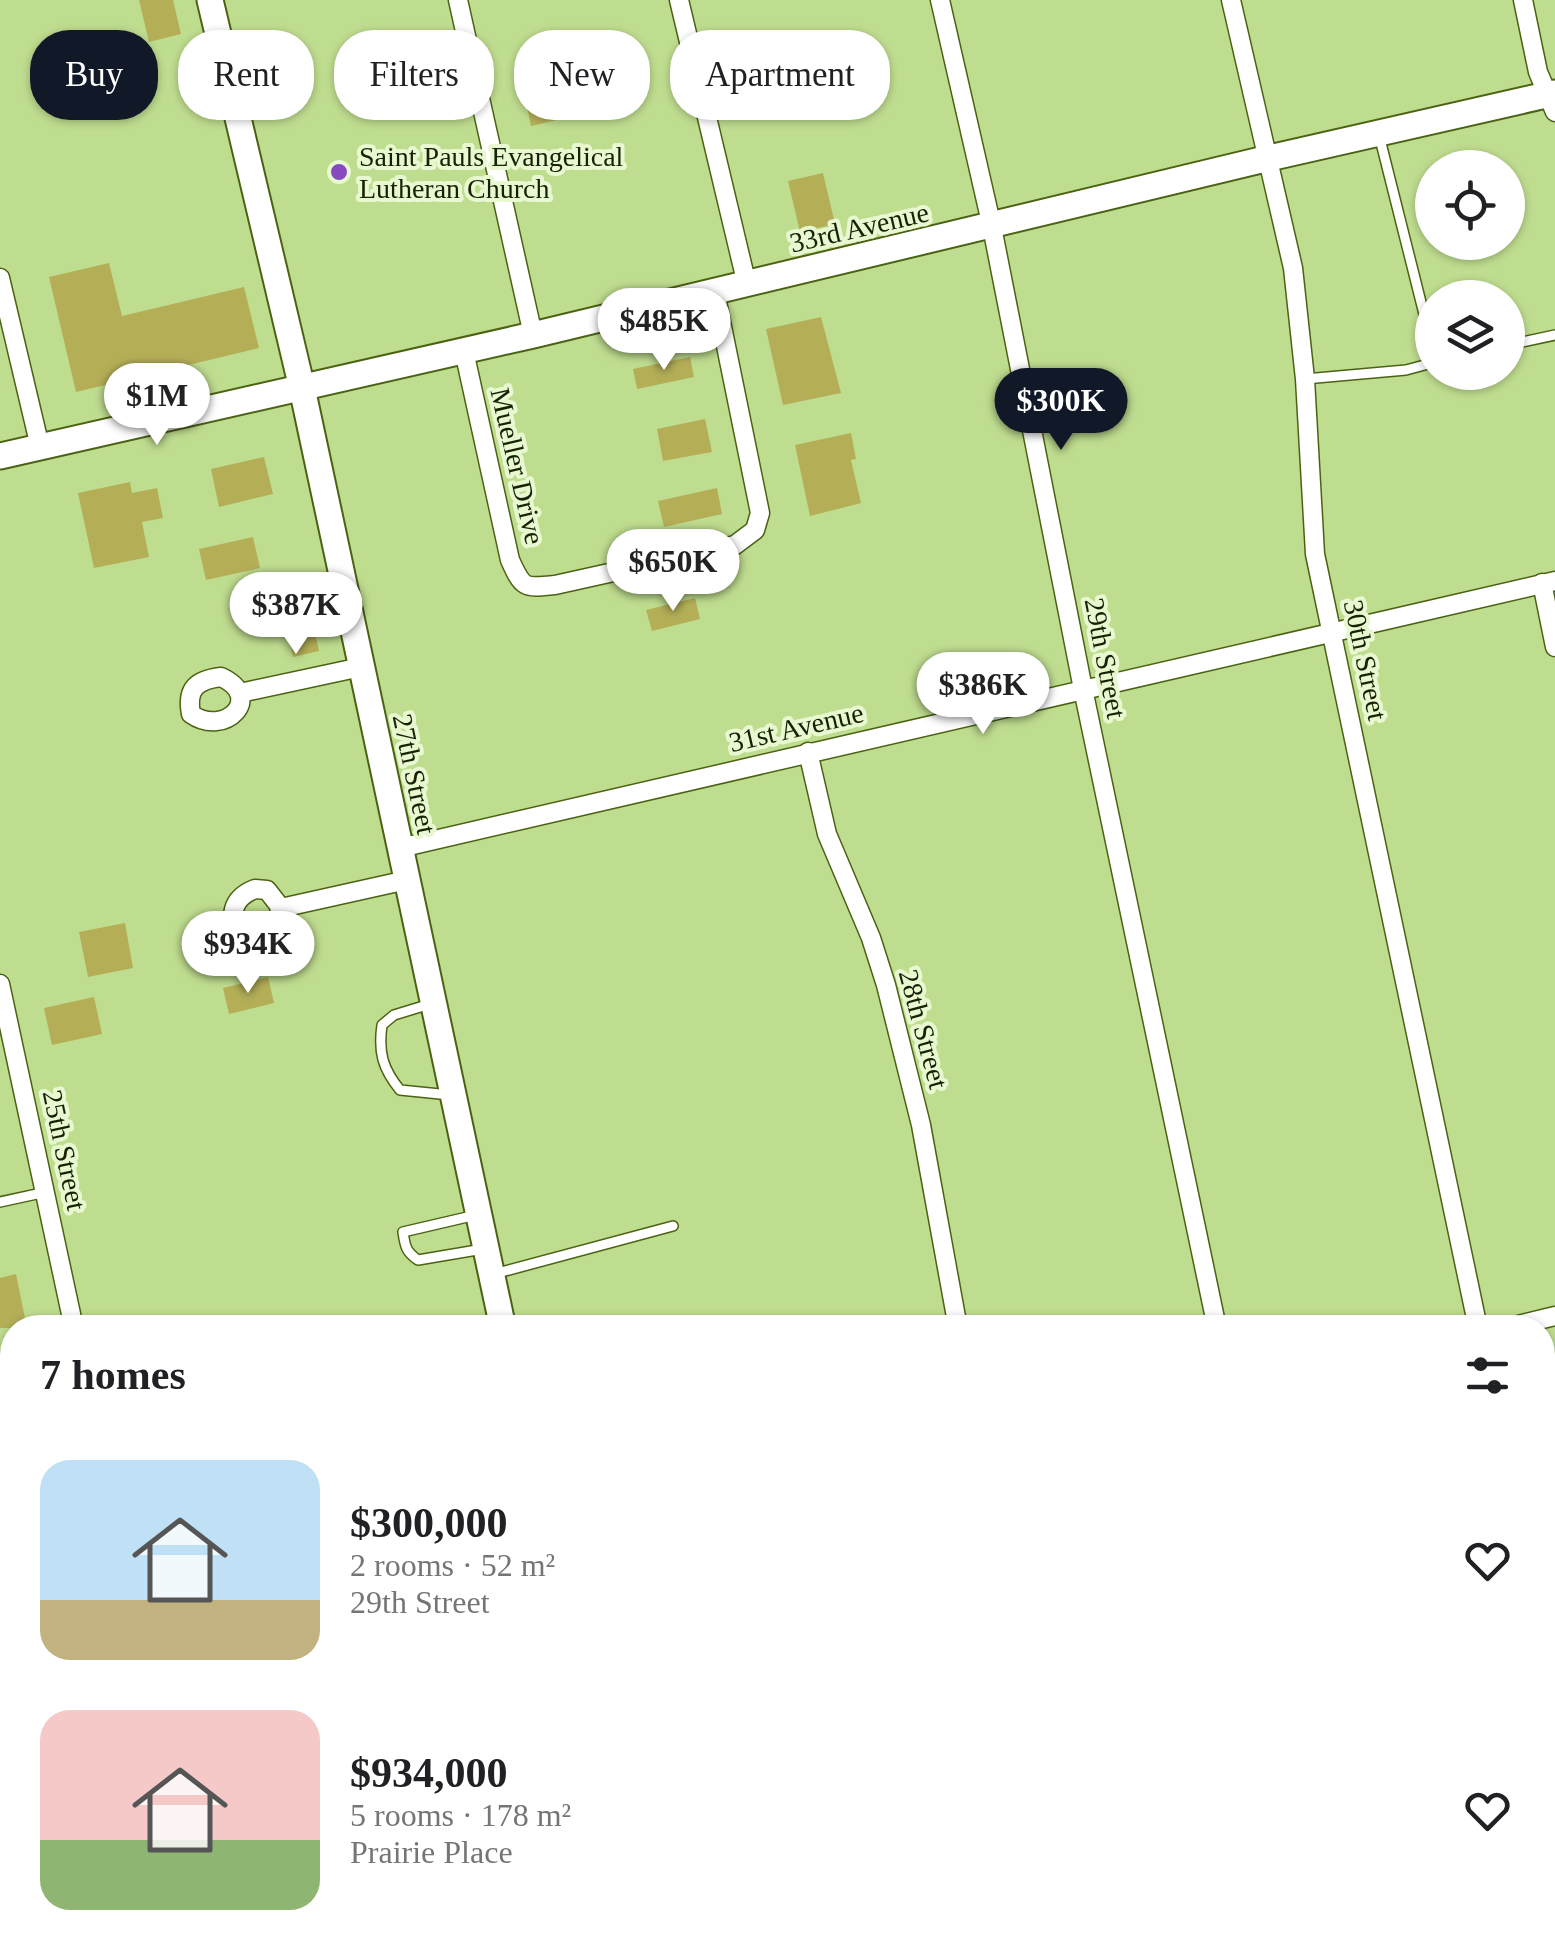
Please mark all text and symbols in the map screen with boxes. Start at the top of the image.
chip: Buy [30,30,158,120]
chip: Rent [178,30,314,120]
chip: Filters [334,30,494,120]
chip: New [514,30,650,120]
chip: Apartment [670,30,890,120]
place label: Saint Pauls Evangelical Lutheran Church [359,141,624,204]
map controls [1415,150,1525,390]
button: locate [1415,150,1525,260]
marker: Saint Pauls Evangelical Lutheran Church [328,161,350,183]
street label: 33rd Avenue [787,196,932,259]
button: layers [1415,280,1525,390]
pin: $485K [594,288,734,373]
text: $485K [620,302,708,338]
pin: $1M [109,363,205,448]
pin: $300K [991,368,1131,453]
text: $1M [126,377,188,413]
text: $300K [1017,382,1105,418]
street label: Mueller Drive [484,385,551,547]
pin: $650K [603,529,743,614]
text: $650K [629,543,717,579]
pin: $387K [226,572,366,657]
text: $387K [252,586,340,622]
street label: 29th Street [1079,595,1132,721]
street label: 30th Street [1338,597,1393,723]
pin: $386K [913,652,1053,737]
text: $386K [939,666,1027,702]
street label: 31st Avenue [726,697,866,758]
street label: 27th Street [387,711,442,837]
pin: $934K [178,911,318,996]
text: $934K [204,925,292,961]
street label: 28th Street [893,966,954,1092]
street label: 25th Street [37,1087,92,1213]
icon: filters [1460,1348,1515,1403]
text: 7 homes [40,1352,186,1398]
icon: home [120,1500,240,1620]
text: $300,000 [350,1500,508,1546]
icon: heart [1460,1533,1515,1588]
text: 2 rooms · 52 m² [350,1547,555,1583]
text: 29th Street [350,1584,490,1620]
icon: home [120,1750,240,1870]
text: $934,000 [350,1750,508,1796]
icon: heart [1460,1783,1515,1838]
text: 5 rooms · 178 m² [350,1797,571,1833]
text: Prairie Place [350,1834,513,1870]

